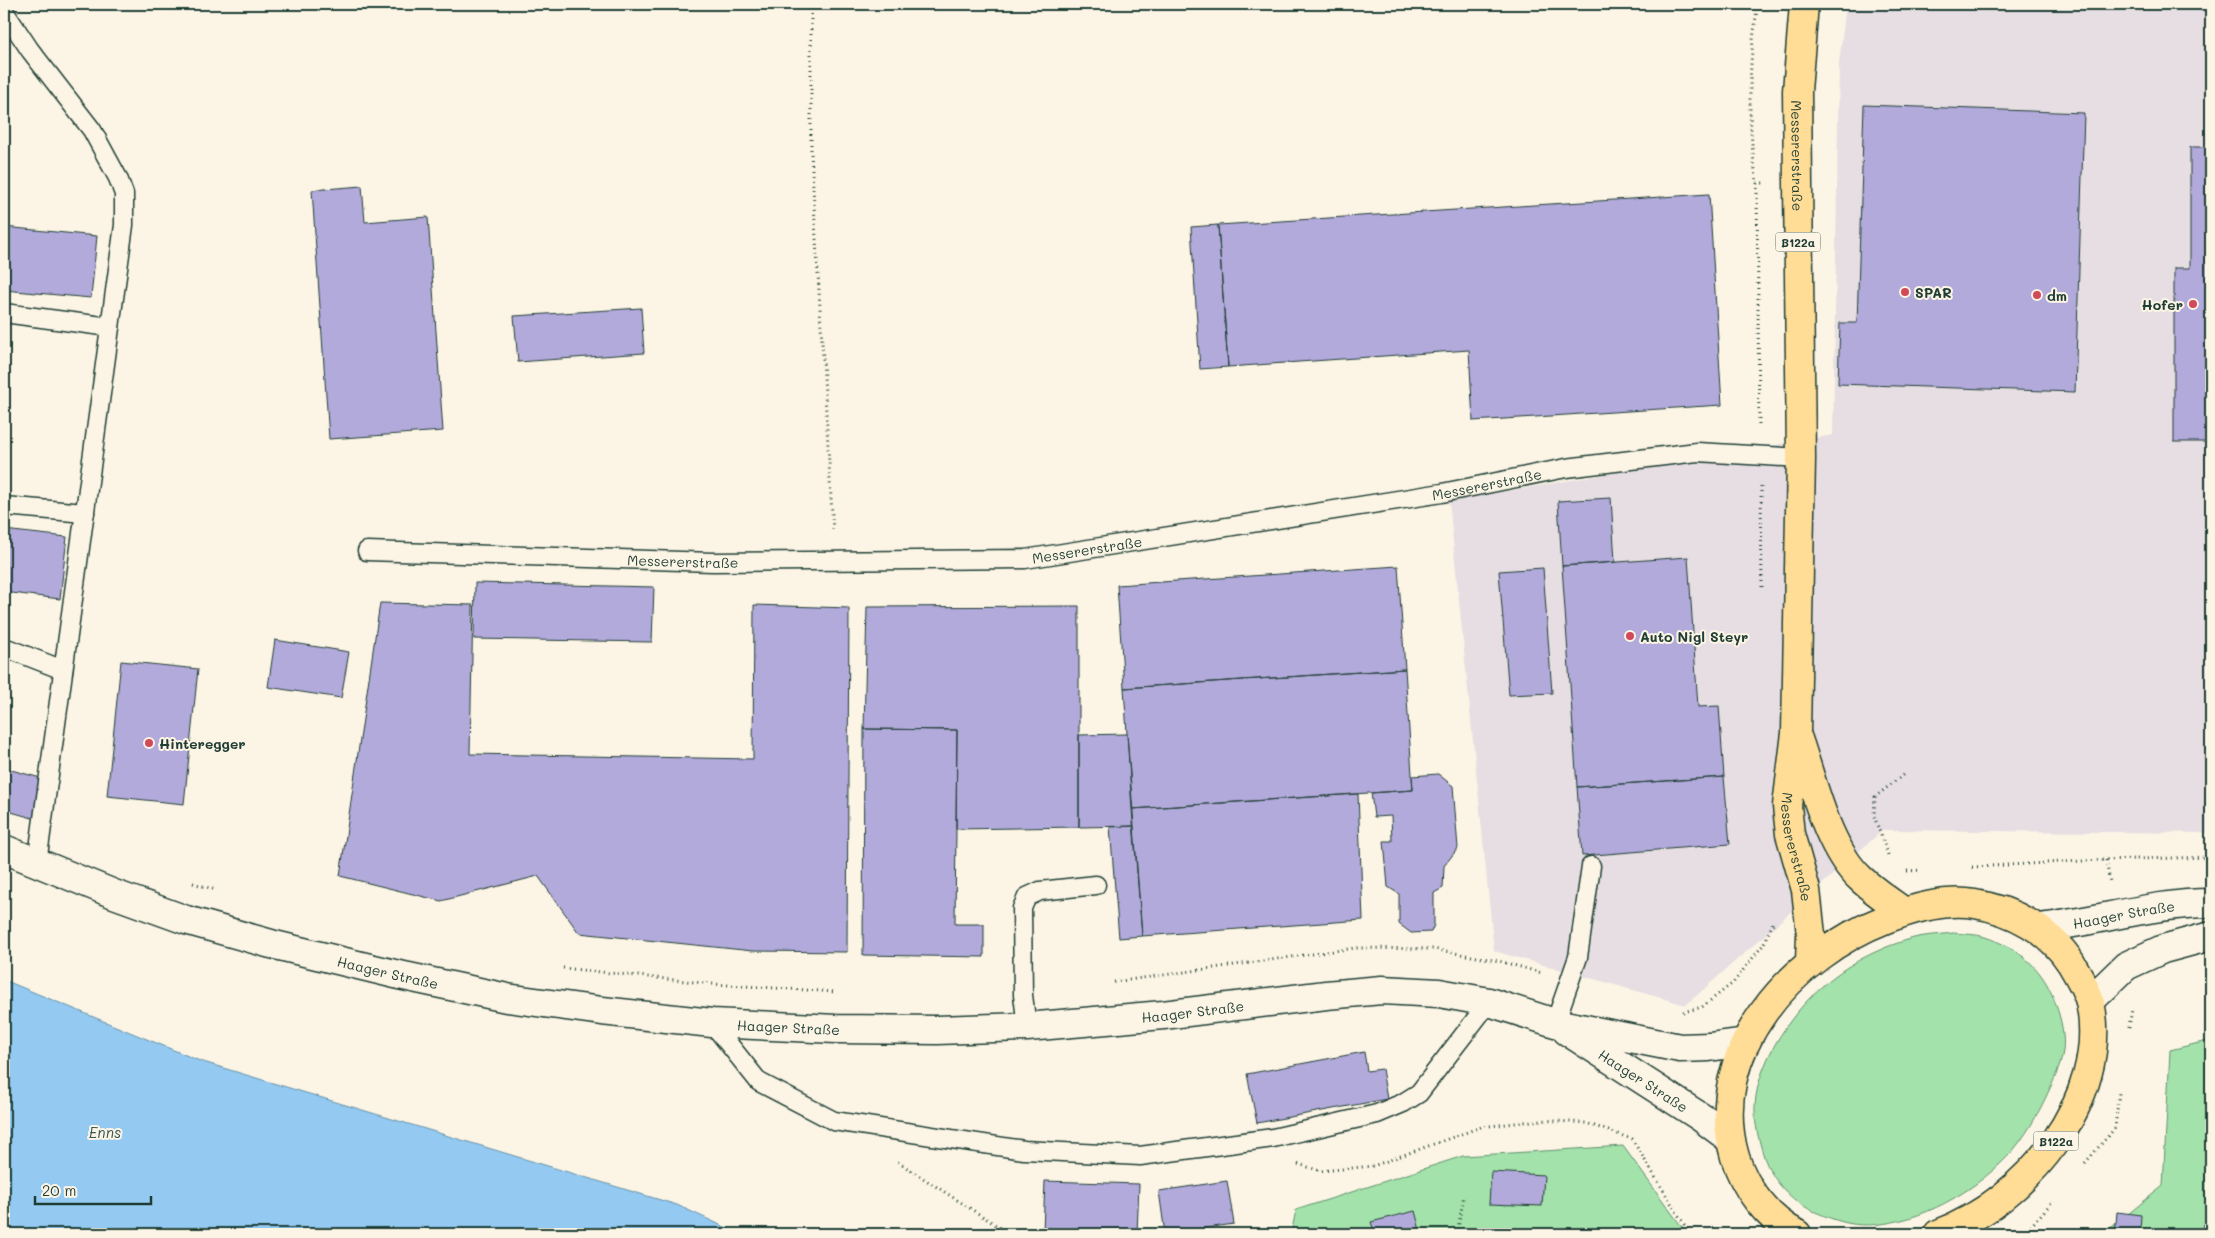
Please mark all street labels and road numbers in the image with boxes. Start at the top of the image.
street label: Messererstraße [1788,100,1808,211]
road number: B122a [1776,232,1820,252]
street label: Messererstraße [1431,464,1543,504]
street label: Messererstraße [1031,531,1143,567]
street label: Messererstraße [627,550,739,572]
street label: Messererstraße [1777,791,1817,902]
street label: Haager Straße [2071,896,2176,932]
street label: Haager Straße [336,951,440,993]
street label: Haager Straße [1141,996,1245,1026]
street label: Haager Straße [737,1015,841,1039]
street label: Haager Straße [1595,1044,1692,1116]
road number: B122a [2034,1132,2078,1150]

